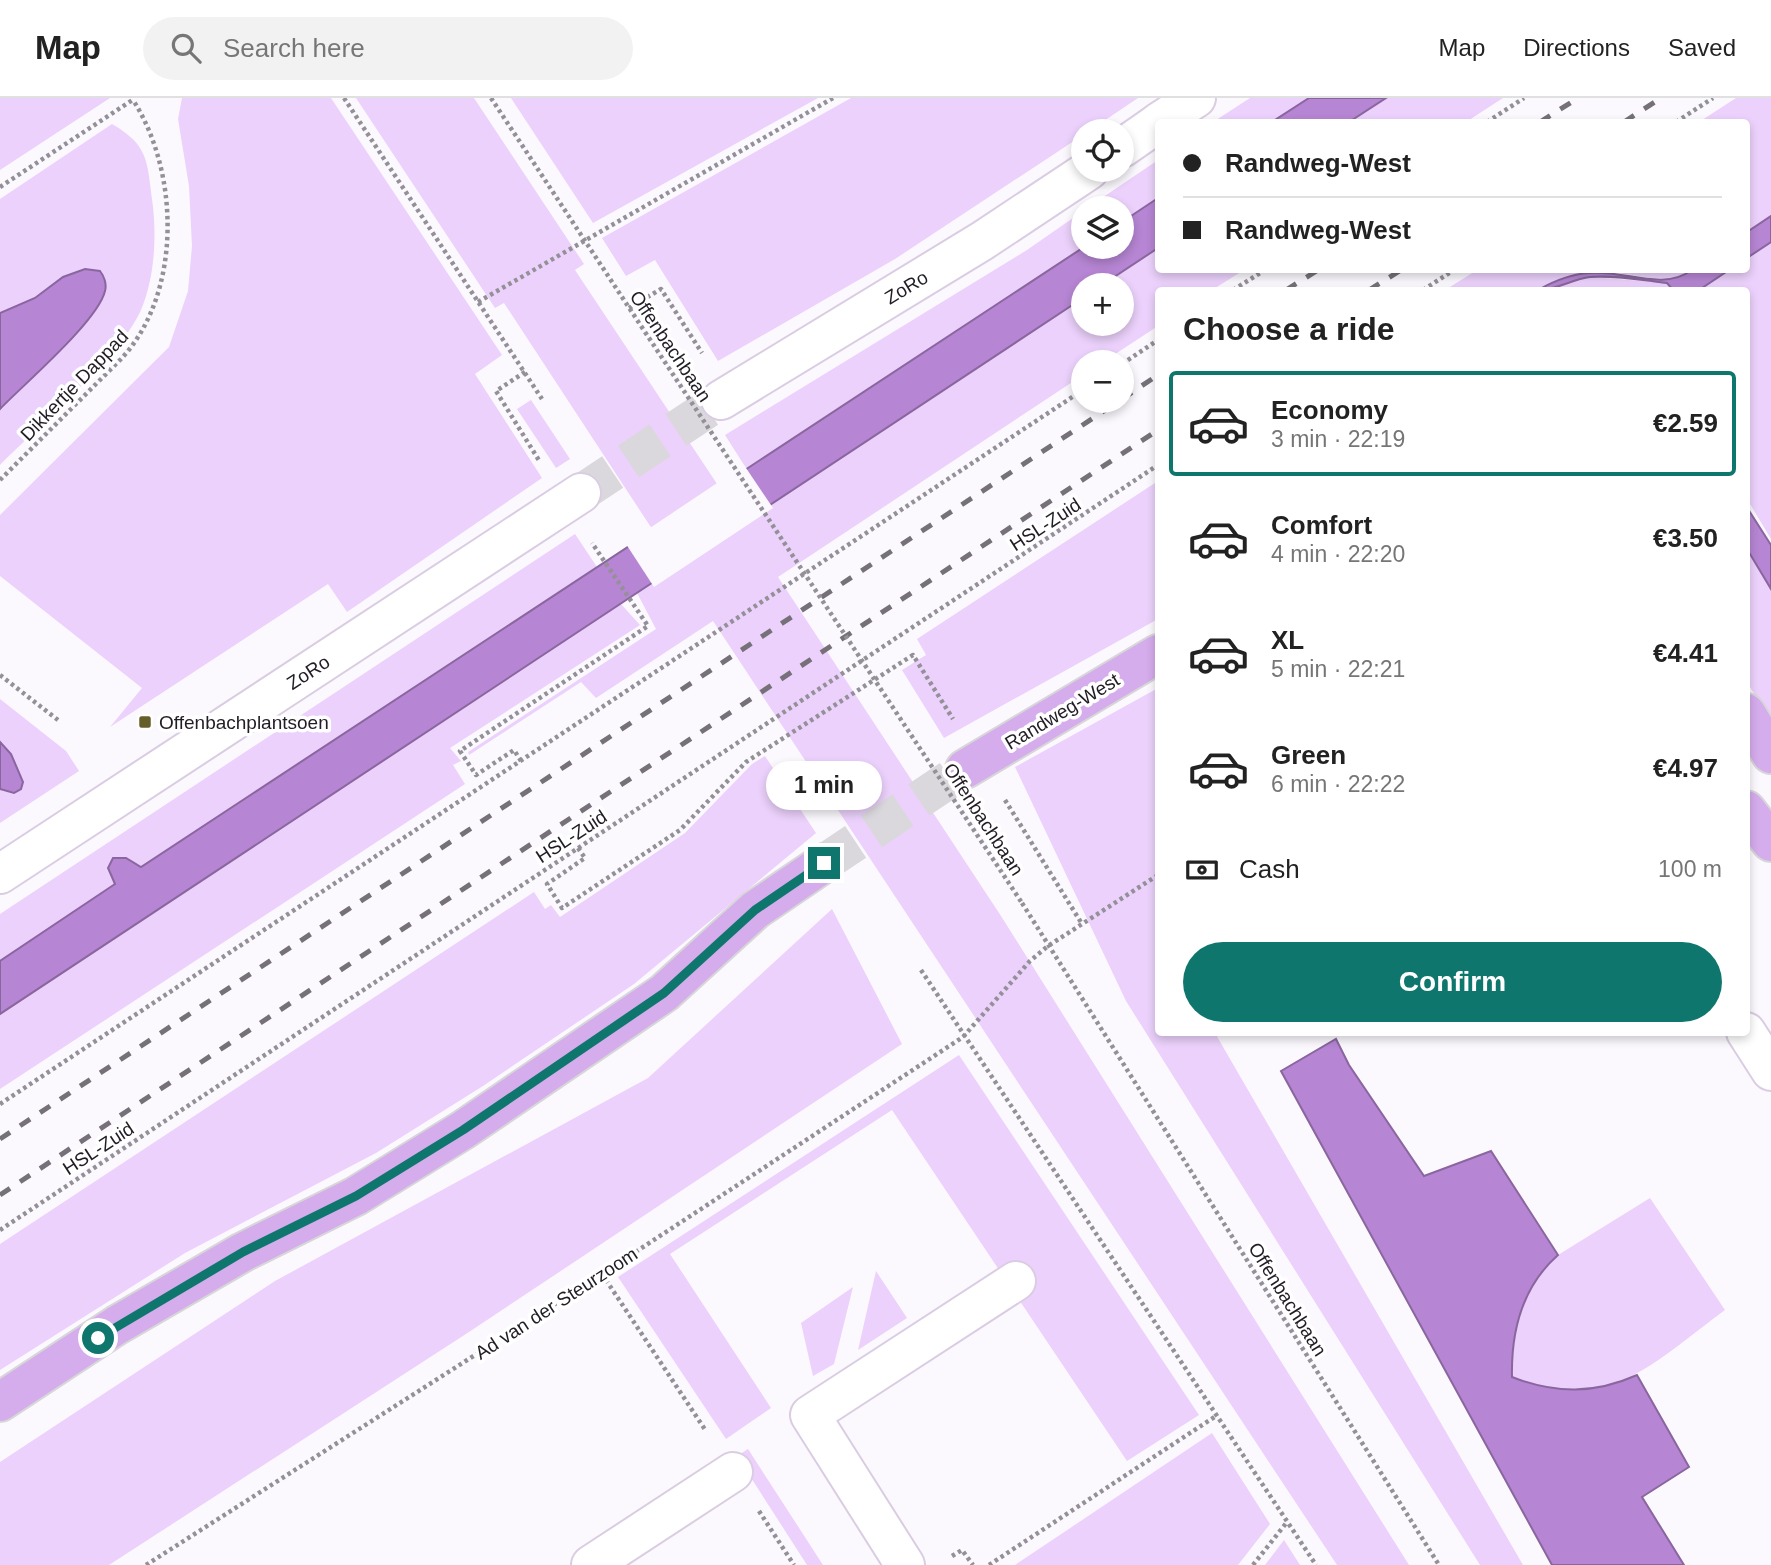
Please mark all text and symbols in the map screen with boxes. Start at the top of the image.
search box [143,17,633,80]
text: Map [35,29,101,66]
icon: search [167,29,205,67]
text: Search here [223,33,365,63]
text: Map [1439,34,1485,61]
text: Directions [1523,34,1630,61]
text: Saved [1668,34,1736,61]
map controls [1071,119,1134,413]
button: locate [1071,119,1134,182]
text: Randweg-West [1225,148,1411,178]
button: layers [1071,196,1134,259]
text: Randweg-West [1225,215,1411,245]
street label: ZoRo [881,266,932,308]
button: + [1071,273,1134,336]
street label: Offenbachbaan [626,287,716,406]
text: Choose a ride [1183,311,1395,347]
street label: Dikkertje Dappad [16,326,133,445]
button: − [1071,350,1134,413]
icon: car [1187,392,1250,455]
text: Economy [1271,395,1388,425]
text: €2.59 [1653,408,1718,438]
text: 3 min · 22:19 [1271,426,1405,452]
street label: HSL-Zuid [1006,494,1085,555]
icon: car [1187,507,1250,570]
text: Comfort [1271,510,1372,540]
text: €3.50 [1653,523,1718,553]
text: 4 min · 22:20 [1271,541,1405,567]
icon: car [1187,622,1250,685]
text: XL [1271,625,1304,655]
text: €4.41 [1653,638,1718,668]
street label: ZoRo [283,651,333,694]
text: 5 min · 22:21 [1271,656,1405,682]
street label: Randweg-West [1001,669,1124,754]
place label: Offenbachplantsoen [159,712,329,733]
marker: Offenbachplantsoen [137,714,153,730]
icon: car [1187,737,1250,800]
text: Green [1271,740,1346,770]
text: €4.97 [1653,753,1718,783]
street label: Offenbachbaan [939,759,1028,879]
callout: 1 min [766,762,882,810]
text: 6 min · 22:22 [1271,771,1405,797]
text: 1 min [794,772,854,798]
street label: HSL-Zuid [532,806,611,867]
route end [808,847,840,879]
icon: cash [1183,851,1221,889]
text: Cash [1239,854,1300,884]
text: 100 m [1658,856,1722,882]
button: Confirm [1183,942,1722,1022]
street label: HSL-Zuid [59,1118,138,1179]
street label: Offenbachbaan [1244,1239,1331,1360]
street label: Ad van der Steurzoom [471,1243,641,1364]
route start [82,1322,114,1354]

